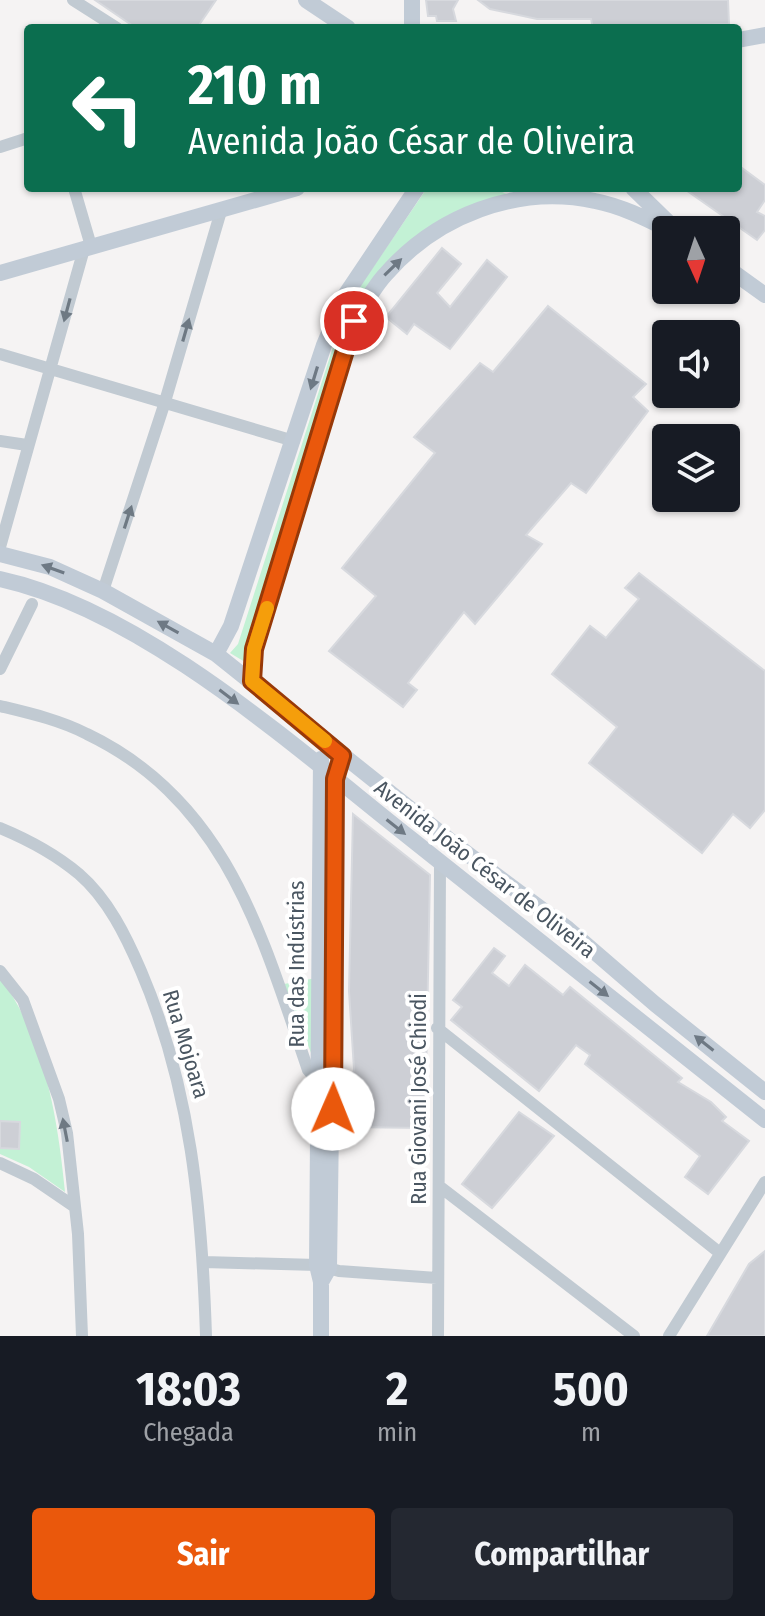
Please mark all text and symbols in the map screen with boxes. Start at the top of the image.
text: 210 m [188,52,322,119]
icon: left [56,56,160,160]
text: Avenida João César de Oliveira [188,120,635,164]
north arrow [652,216,740,304]
map controls [652,216,740,512]
one-way arrow [383,258,402,277]
pin [320,287,388,355]
one-way arrow [60,298,73,322]
icon: arrive [332,299,376,343]
one-way arrow [180,318,193,342]
button: sound [652,320,740,408]
one-way arrow [307,366,319,390]
button: layers [652,424,740,512]
one-way arrow [123,505,135,529]
one-way arrow [40,562,64,575]
one-way arrow [156,620,179,633]
one-way arrow [219,689,239,705]
street label: Avenida João César de Oliveira [369,774,601,964]
one-way arrow [386,818,406,835]
street label: Rua das Indústrias [283,881,310,1047]
one-way arrow [589,980,609,996]
street label: Rua Mojoara [157,986,215,1102]
street label: Rua Giovani José Chiodi [405,993,432,1205]
one-way arrow [694,1035,714,1052]
position arrow [291,1067,375,1151]
one-way arrow [59,1117,71,1142]
text: 18:03 [136,1360,241,1418]
text: 2 [386,1360,408,1418]
text: 500 [553,1360,629,1418]
text: Chegada [143,1417,234,1448]
text: min [377,1417,417,1448]
text: m [581,1417,601,1448]
button: Sair [32,1508,375,1600]
button: Compartilhar [391,1508,733,1600]

